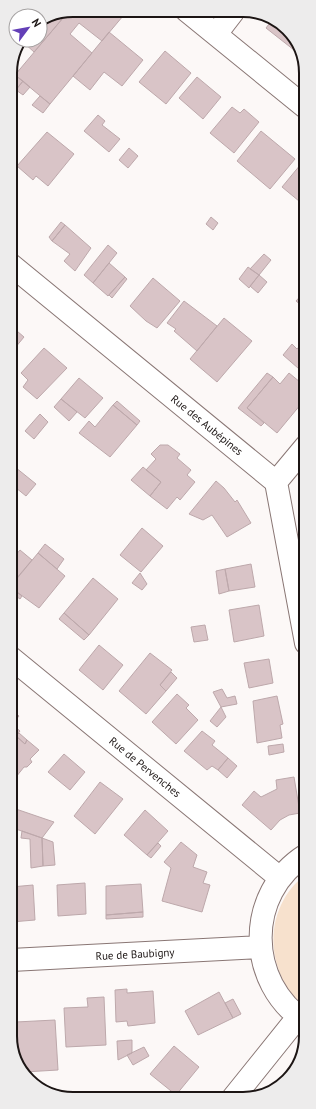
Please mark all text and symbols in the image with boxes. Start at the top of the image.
north arrow [8,8,48,48]
text: N [29,16,44,29]
street label: Rue des Aubépines [168,392,246,459]
street label: Rue de Pervenches [106,734,184,800]
street label: Rue de Baubigny [95,945,176,963]

